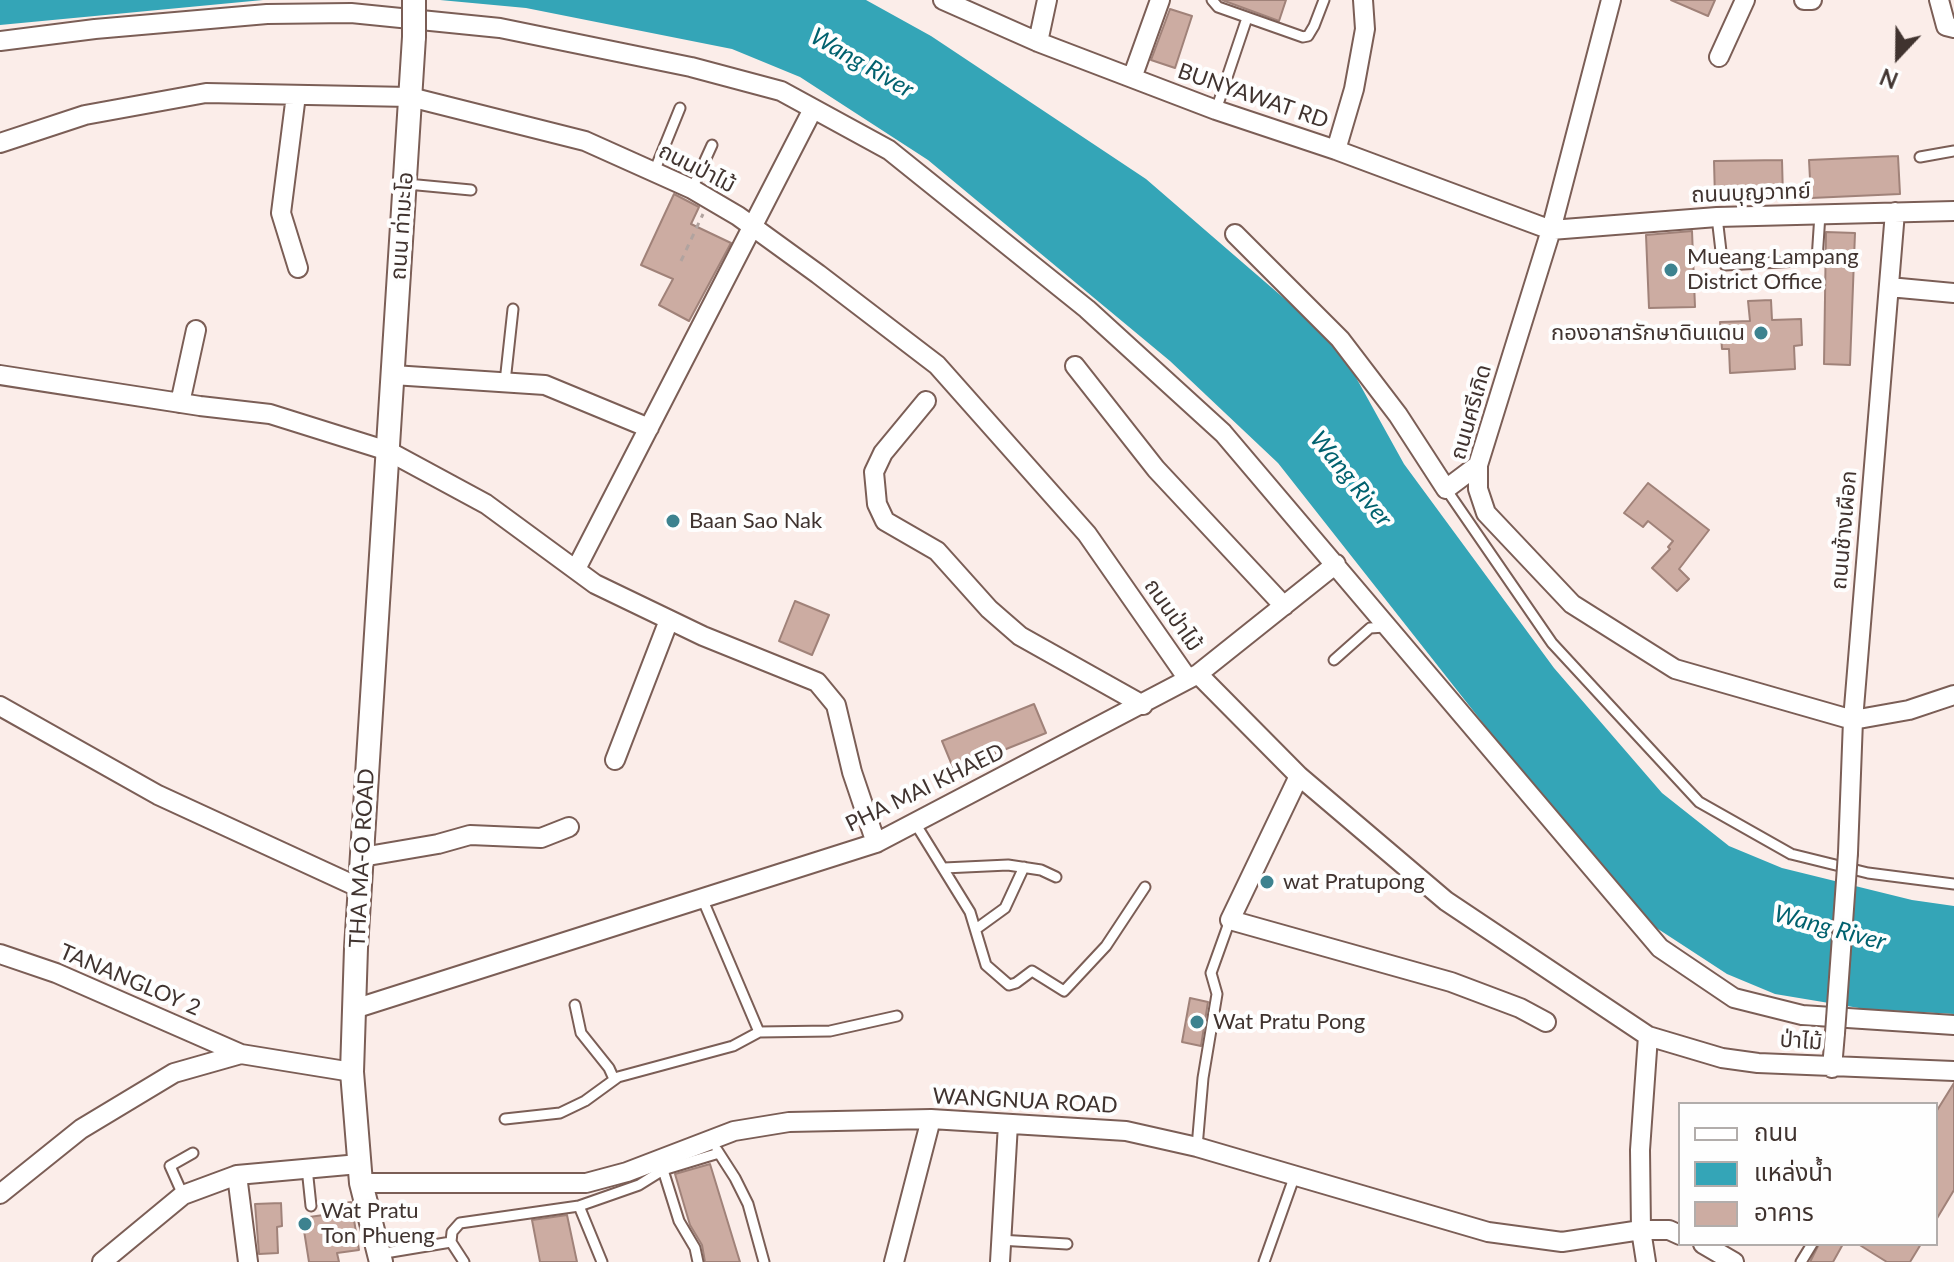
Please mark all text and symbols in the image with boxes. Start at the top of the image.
north arrow [1858,16,1938,96]
water label: Wang River [805,22,919,104]
street label: BUNYAWAT RD [1174,58,1332,134]
text: N [1876,63,1902,94]
street label: ถนนป่าไม้ [654,137,740,199]
street label: ถนน ท่ามะโอ [385,171,419,281]
street label: ถนนบุญวาทย์ [1691,178,1811,208]
place label: Mueang Lampang District Office [1687,244,1859,296]
marker: Mueang Lampang District Office [1662,261,1680,279]
place label: กองอาสารักษาดินแดน [1551,320,1745,346]
marker: กองอาสารักษาดินแดน [1752,324,1770,342]
street label: ถนนศรีเกิด [1445,361,1497,463]
water label: Wang River [1304,426,1398,532]
street label: ถนนช้างเผือก [1826,469,1862,591]
place label: Baan Sao Nak [689,508,822,534]
marker: Baan Sao Nak [664,512,682,530]
street label: ถนนป่าไม้ [1138,574,1208,656]
street label: PHA MAI KHAED [841,738,1009,838]
street label: THA MA-O ROAD [344,768,380,948]
place label: wat Pratupong [1283,869,1425,895]
marker: wat Pratupong [1258,873,1276,891]
water label: Wang River [1771,899,1889,957]
street label: TANANGLOY 2 [56,938,204,1022]
place label: Wat Pratu Pong [1213,1009,1365,1035]
marker: Wat Pratu Pong [1188,1013,1206,1031]
street label: ป่าไม้ [1779,1026,1823,1056]
street label: WANGNUA ROAD [932,1083,1118,1119]
legend [1678,1102,1938,1246]
text: ถนน [1754,1117,1798,1146]
text: แหล่งน้ำ [1754,1157,1833,1186]
text: อาคาร [1754,1197,1814,1226]
place label: Wat Pratu Ton Phueng [321,1198,435,1250]
marker: Wat Pratu Ton Phueng [296,1215,314,1233]

